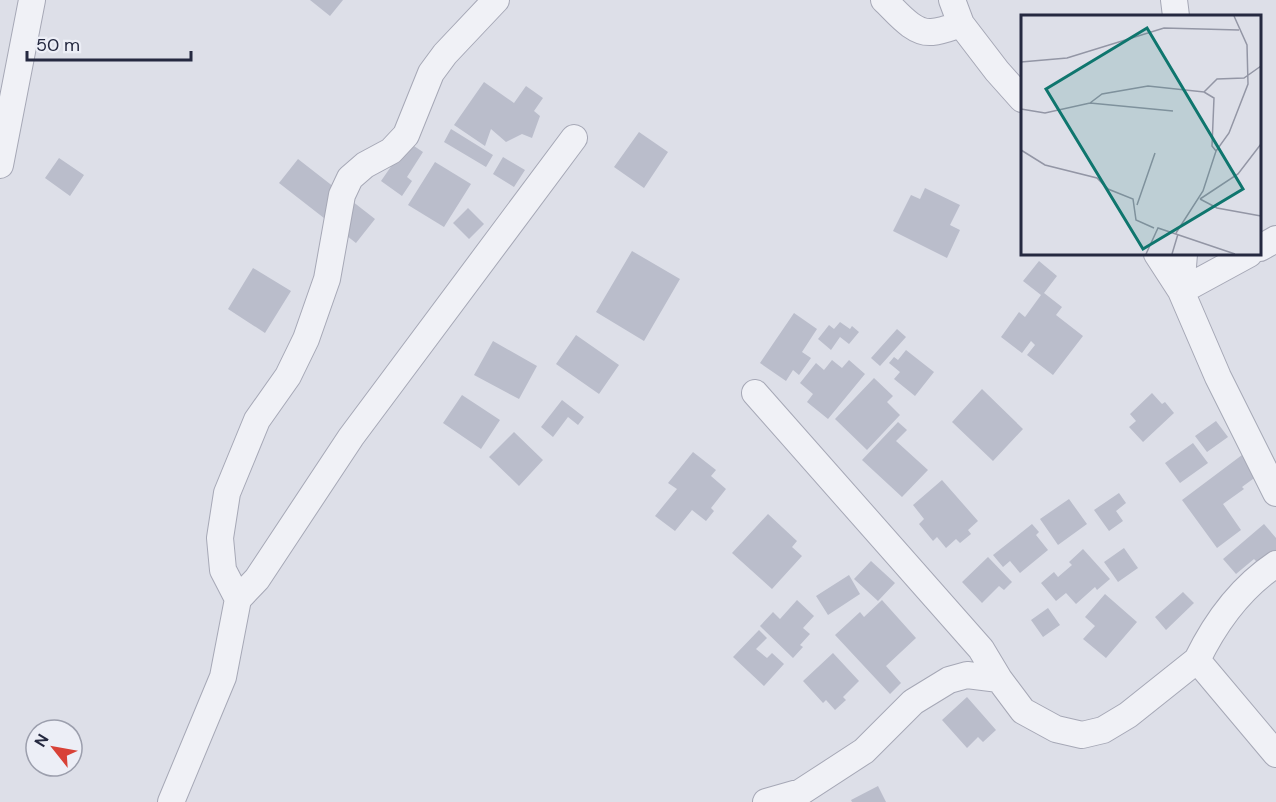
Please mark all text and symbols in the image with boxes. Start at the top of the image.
inset map [1021,15,1261,255]
scale bar [27,24,190,62]
text: 50 m [36,33,80,57]
north arrow [24,718,84,778]
text: N [30,730,54,751]

